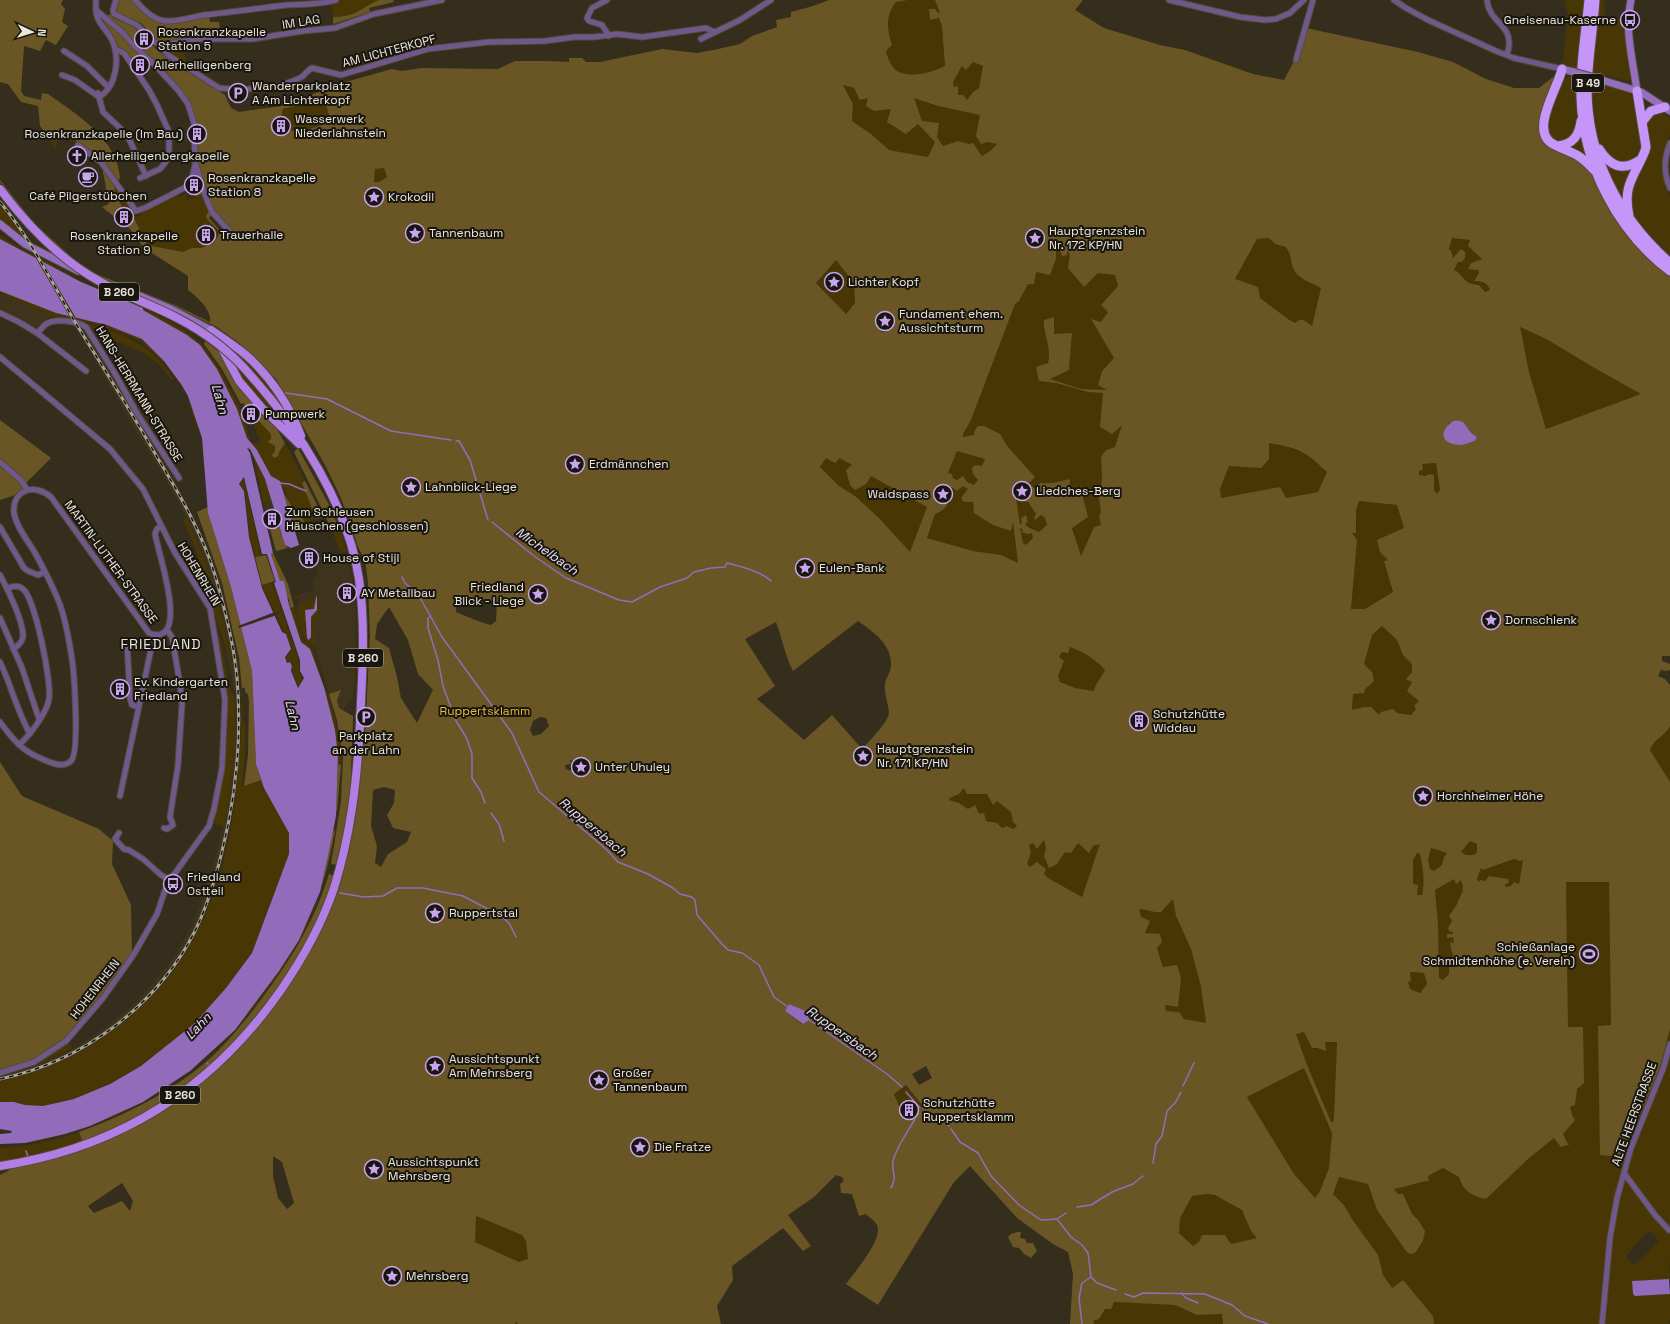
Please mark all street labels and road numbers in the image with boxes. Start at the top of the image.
street label: IM LAG [281,11,321,33]
street label: AM LICHTERKOPF [340,31,438,71]
road number: B 49 [1572,74,1604,92]
road number: B 260 [99,283,139,301]
street label: HANS-HERRMANN-STRASSE [92,323,186,465]
street label: MARTIN-LUTHER-STRASSE [61,497,161,627]
street label: HOHENRHEIN [174,539,224,609]
road number: B 260 [343,649,383,667]
street label: HOHENRHEIN [67,956,123,1022]
street label: ALTE HEERSTRASSE [1608,1060,1660,1168]
road number: B 260 [160,1086,200,1104]

